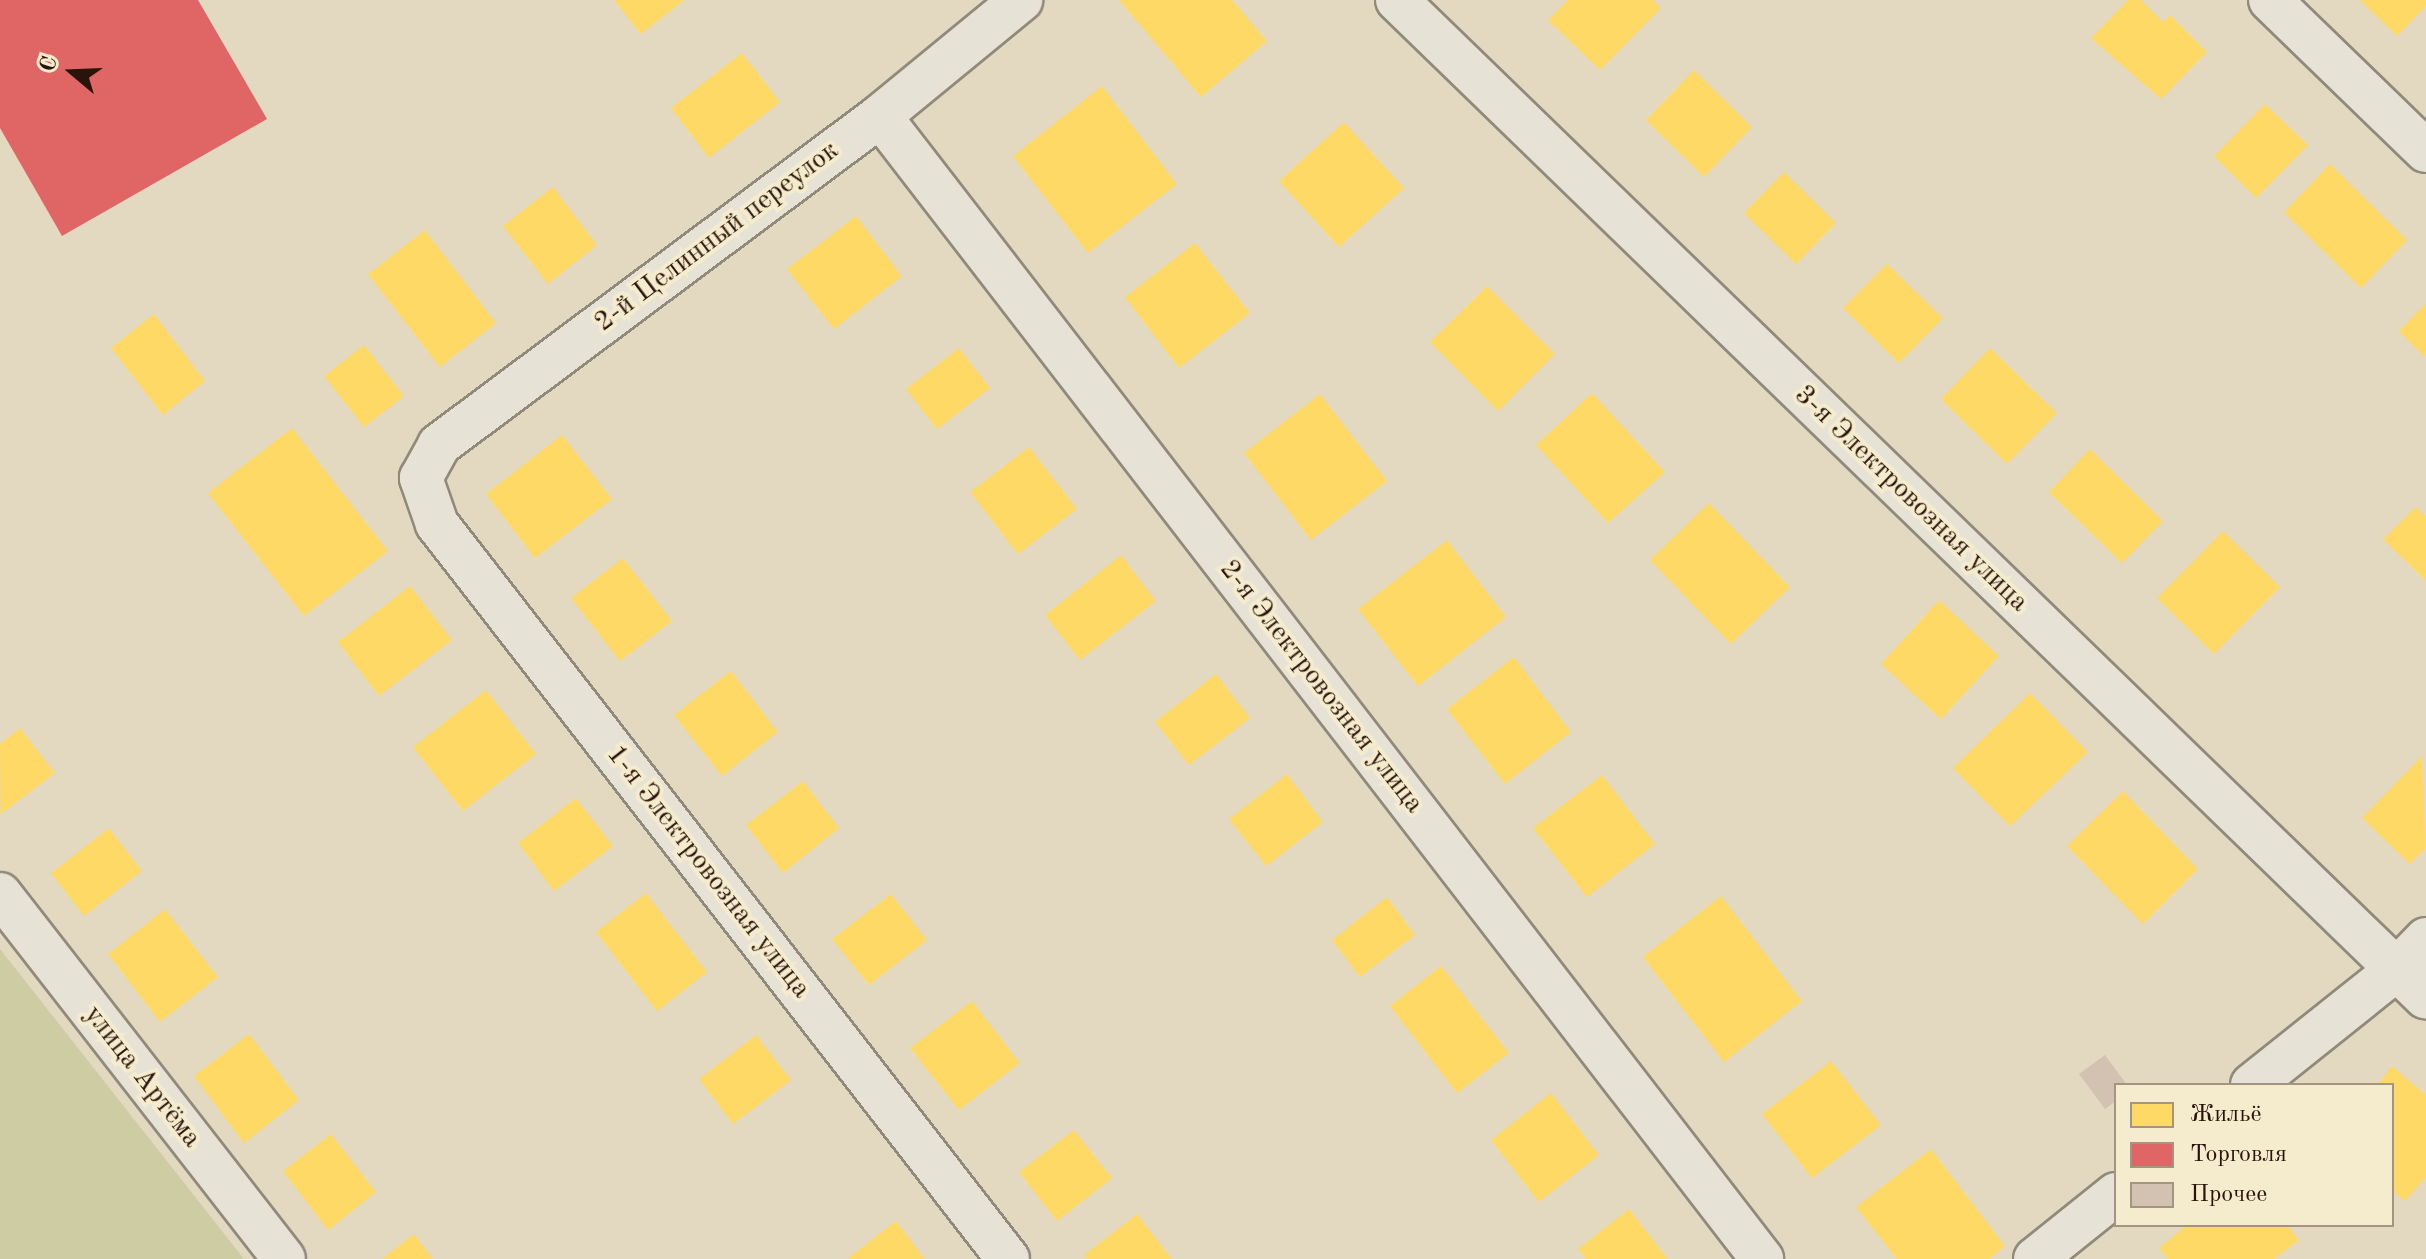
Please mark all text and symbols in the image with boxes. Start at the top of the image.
north arrow [32,32,112,112]
text: С [37,54,62,75]
street label: 2-й Целинный переулок [588,134,846,340]
street label: 3-я Электровозная улица [1787,378,2035,620]
street label: 2-я Электровозная улица [1212,554,1430,820]
street label: 1-я Электровозная улица [599,739,817,1005]
street label: улица Артёма [76,999,208,1155]
legend [2114,1083,2394,1227]
text: Жильё [2190,1103,2261,1127]
text: Торговля [2190,1143,2287,1167]
text: Прочее [2190,1183,2267,1207]

